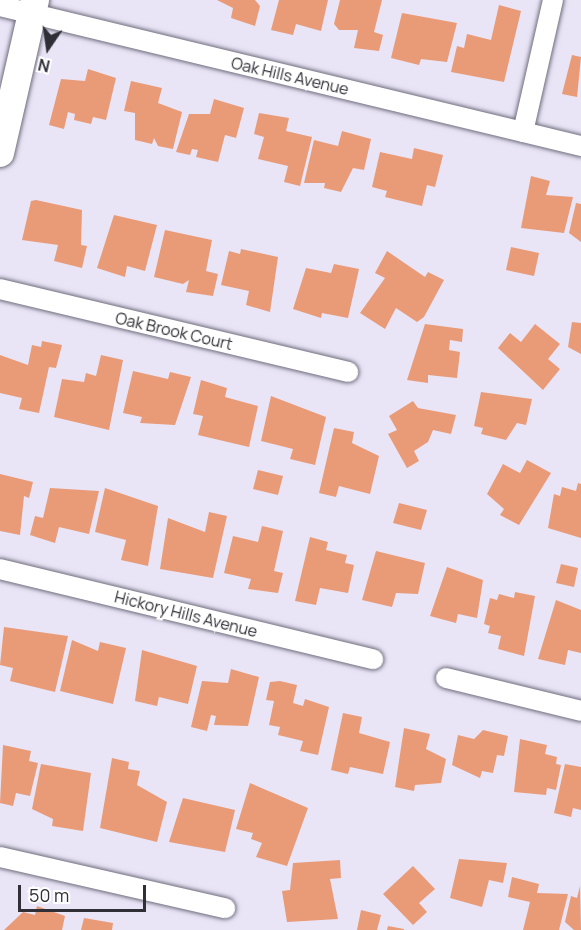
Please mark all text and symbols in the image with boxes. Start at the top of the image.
north arrow [18,18,78,78]
street label: Oak Hills Avenue [229,53,351,99]
text: N [36,54,52,78]
street label: Oak Brook Court [114,308,234,354]
street label: Hickory Hills Avenue [113,587,259,641]
scale bar [21,873,148,911]
text: 50 m [29,883,69,907]

